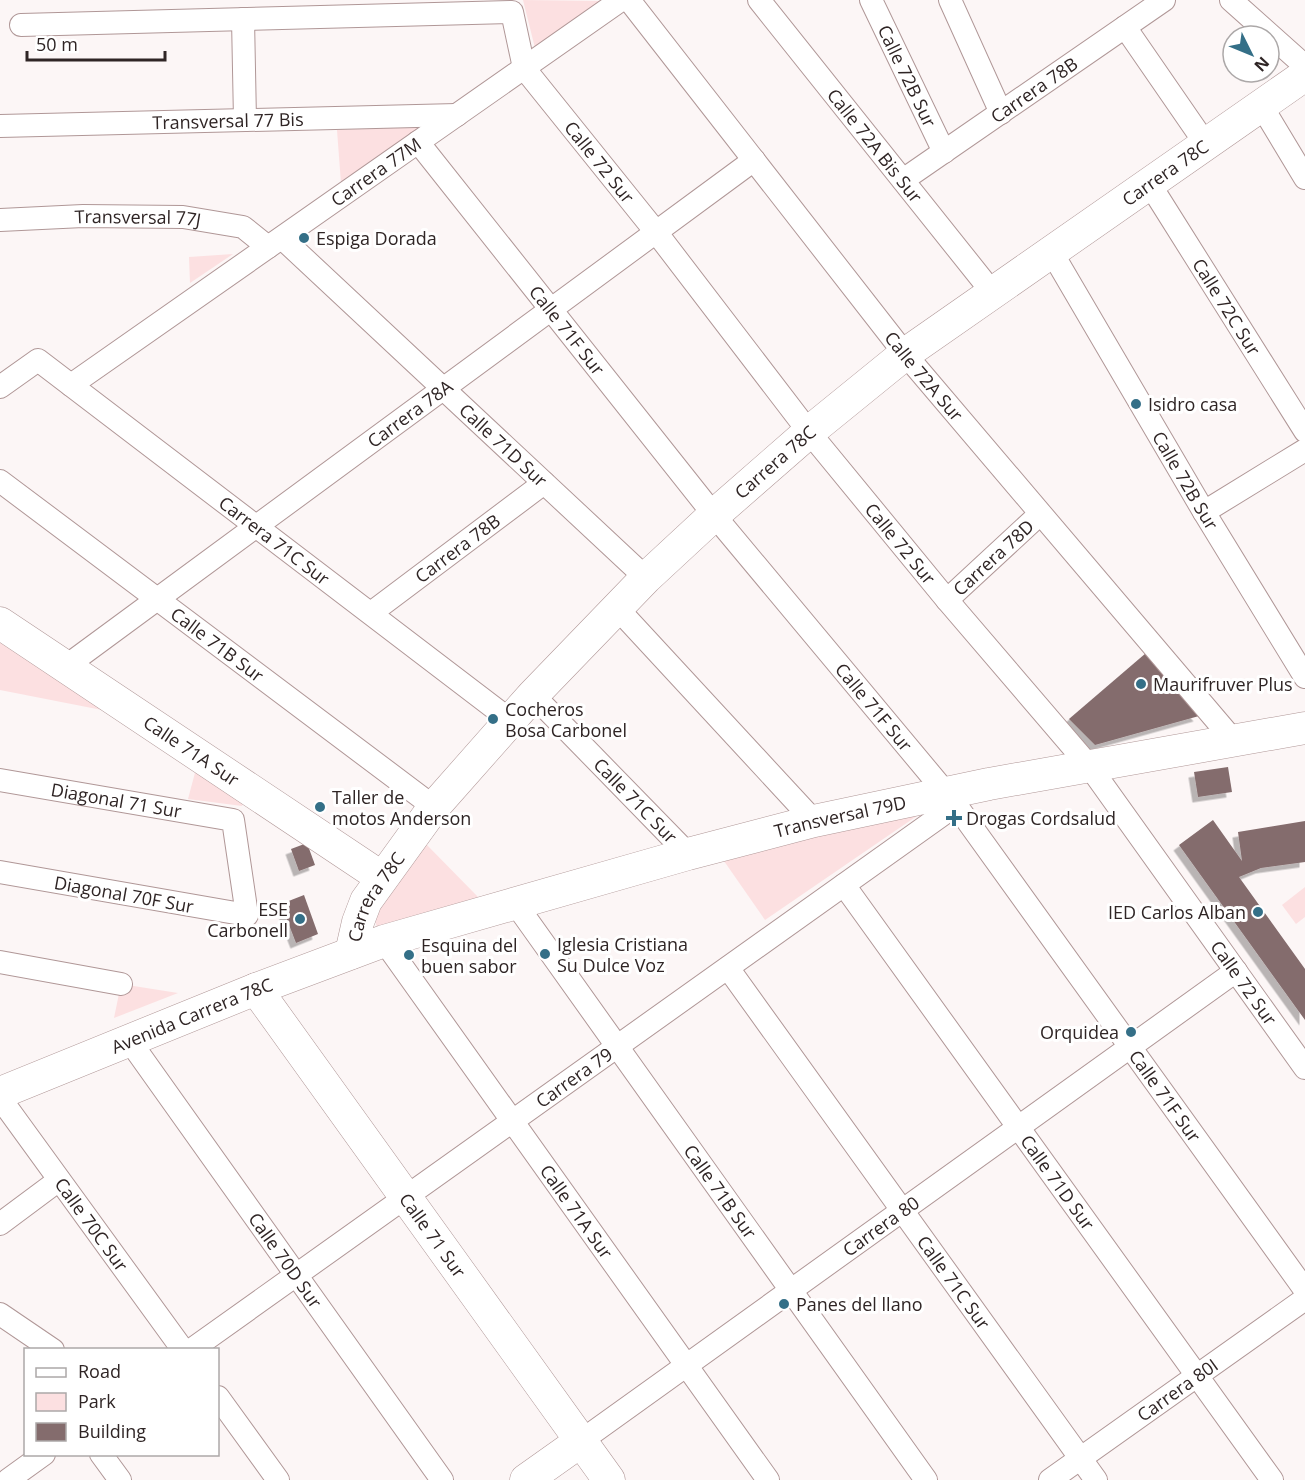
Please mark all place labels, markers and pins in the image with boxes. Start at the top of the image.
place label: Espiga Dorada [316,226,437,250]
marker: Espiga Dorada [297,231,311,245]
place label: Isidro casa [1148,392,1237,416]
marker: Isidro casa [1129,397,1143,411]
place label: Maurifruver Plus [1153,672,1293,696]
marker: Maurifruver Plus [1134,677,1148,691]
place label: Cocheros Bosa Carbonel [505,697,627,742]
marker: Cocheros Bosa Carbonel [486,712,500,726]
place label: Taller de motos Anderson [332,785,471,830]
marker: Taller de motos Anderson [313,800,327,814]
place label: Drogas Cordsalud [966,806,1116,830]
marker: Drogas Cordsalud [947,811,961,825]
place label: ESE Carbonell [207,897,288,942]
place label: IED Carlos Alban [1108,900,1246,924]
marker: IED Carlos Alban [1251,905,1265,919]
marker: ESE Carbonell [293,912,307,926]
place label: Iglesia Cristiana Su Dulce Voz [557,932,688,977]
place label: Esquina del buen sabor [421,933,518,978]
marker: Iglesia Cristiana Su Dulce Voz [538,947,552,961]
marker: Esquina del buen sabor [402,948,416,962]
place label: Orquidea [1040,1020,1119,1044]
marker: Orquidea [1124,1025,1138,1039]
place label: Panes del llano [796,1292,923,1316]
marker: Panes del llano [777,1297,791,1311]

